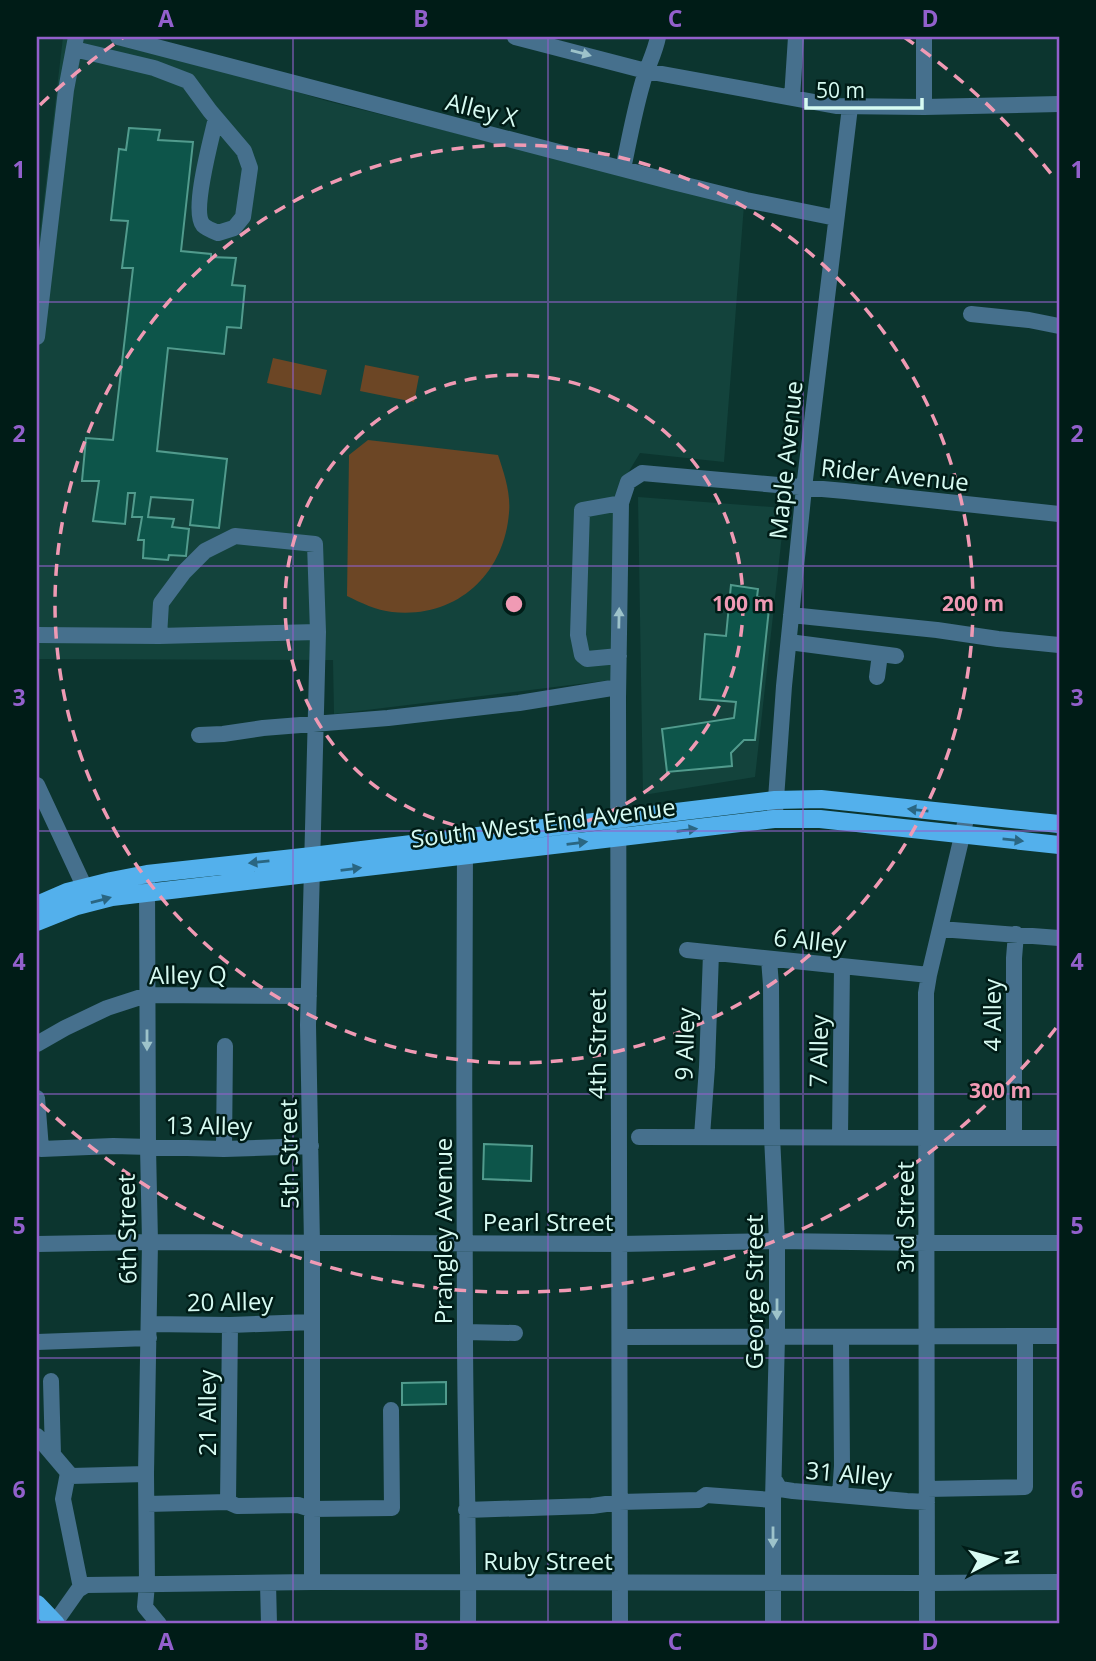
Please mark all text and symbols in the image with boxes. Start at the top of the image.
text: A [158,2,174,34]
text: B [413,2,429,34]
text: C [668,2,682,34]
text: D [921,2,939,34]
one-way arrow [570,48,592,59]
scale bar [806,66,921,110]
text: 50 m [816,76,865,104]
street label: Alley X [443,84,521,134]
text: 1 [12,153,26,185]
text: 1 [1070,153,1084,185]
street label: Maple Avenue [760,379,810,541]
text: 2 [12,417,26,449]
text: 2 [1070,417,1084,449]
street label: Rider Avenue [819,450,971,498]
text: 100 m [712,589,774,617]
text: 200 m [942,589,1004,617]
centre of rings [502,592,526,616]
one-way arrow [613,607,625,629]
text: 3 [12,681,26,713]
text: 3 [1070,681,1084,713]
street label: South West End Avenue [409,789,677,855]
one-way arrow [907,804,929,815]
one-way arrow [676,824,698,835]
one-way arrow [1002,835,1024,846]
one-way arrow [566,837,588,848]
one-way arrow [248,856,270,867]
one-way arrow [340,864,362,875]
one-way arrow [90,894,112,905]
street label: 6 Alley [772,920,849,960]
text: 4 [12,945,26,977]
text: 4 [1070,945,1084,977]
street label: Alley Q [149,957,227,991]
street label: 4 Alley [975,978,1008,1051]
street label: 4th Street [580,989,613,1099]
street label: 9 Alley [666,1006,702,1081]
street label: 7 Alley [801,1013,835,1088]
one-way arrow [141,1029,153,1051]
text: 300 m [969,1076,1031,1104]
street label: 5th Street [271,1099,305,1209]
street label: 13 Alley [165,1108,253,1142]
street label: Prangley Avenue [426,1138,459,1324]
street label: 3rd Street [888,1161,921,1273]
street label: 6th Street [109,1174,143,1284]
street label: Pearl Street [483,1205,613,1238]
text: 5 [12,1209,26,1241]
text: 5 [1070,1209,1084,1241]
street label: George Street [737,1215,770,1369]
street label: 20 Alley [186,1284,274,1318]
one-way arrow [771,1298,783,1320]
street label: 21 Alley [190,1369,223,1456]
street label: 31 Alley [804,1453,894,1493]
text: 6 [12,1473,26,1505]
text: 6 [1070,1473,1084,1505]
north arrow [960,1524,1030,1594]
one-way arrow [767,1526,779,1548]
street label: Ruby Street [483,1544,613,1577]
text: N [998,1548,1026,1566]
text: A [158,1625,174,1657]
text: B [413,1625,429,1657]
text: C [668,1625,682,1657]
text: D [921,1625,939,1657]

